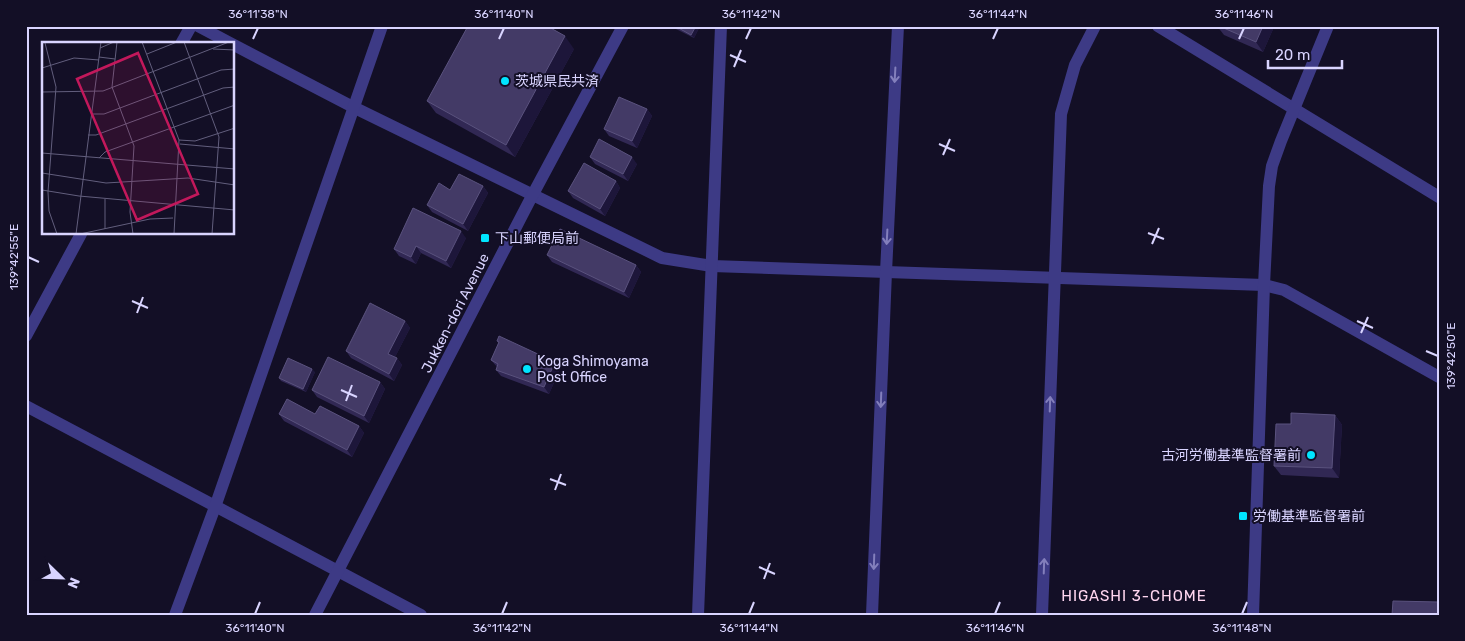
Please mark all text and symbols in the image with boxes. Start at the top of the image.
text: 36°11'38"N [228,7,288,21]
text: 36°11'40"N [474,7,534,21]
text: 36°11'42"N [722,7,780,21]
text: 36°11'44"N [969,7,1027,21]
text: 36°11'46"N [1215,7,1273,21]
scale bar [1268,38,1341,70]
inset map [42,42,235,235]
text: 20 m [1275,46,1310,64]
one-way arrow [891,67,900,83]
place label: 茨城県民共済 [515,73,599,90]
marker: 茨城県民共済 [499,75,511,87]
text: 139°42'55"E [7,224,21,290]
one-way arrow [883,229,892,245]
place label: 下山郵便局前 [495,230,579,247]
marker: 下山郵便局前 [479,232,491,244]
street label: Jukken-dori Avenue [418,251,493,376]
text: 139°42'50"E [1444,322,1458,390]
place label: Koga Shimoyama Post Office [537,353,649,386]
marker: Koga Shimoyama Post Office [521,363,533,375]
one-way arrow [876,391,885,407]
one-way arrow [1046,396,1055,412]
place label: 古河労働基準監督署前 [1161,447,1301,464]
marker: 古河労働基準監督署前 [1305,449,1317,461]
place label: 労働基準監督署前 [1253,508,1365,525]
marker: 労働基準監督署前 [1237,510,1249,522]
north arrow [38,554,88,604]
one-way arrow [870,554,879,570]
one-way arrow [1039,558,1049,574]
text: N [64,575,83,591]
district label: HIGASHI 3-CHOME [1061,587,1207,605]
text: 36°11'40"N [225,621,285,635]
text: 36°11'42"N [473,621,531,635]
text: 36°11'44"N [720,621,778,635]
text: 36°11'46"N [966,621,1024,635]
text: 36°11'48"N [1212,621,1272,635]

